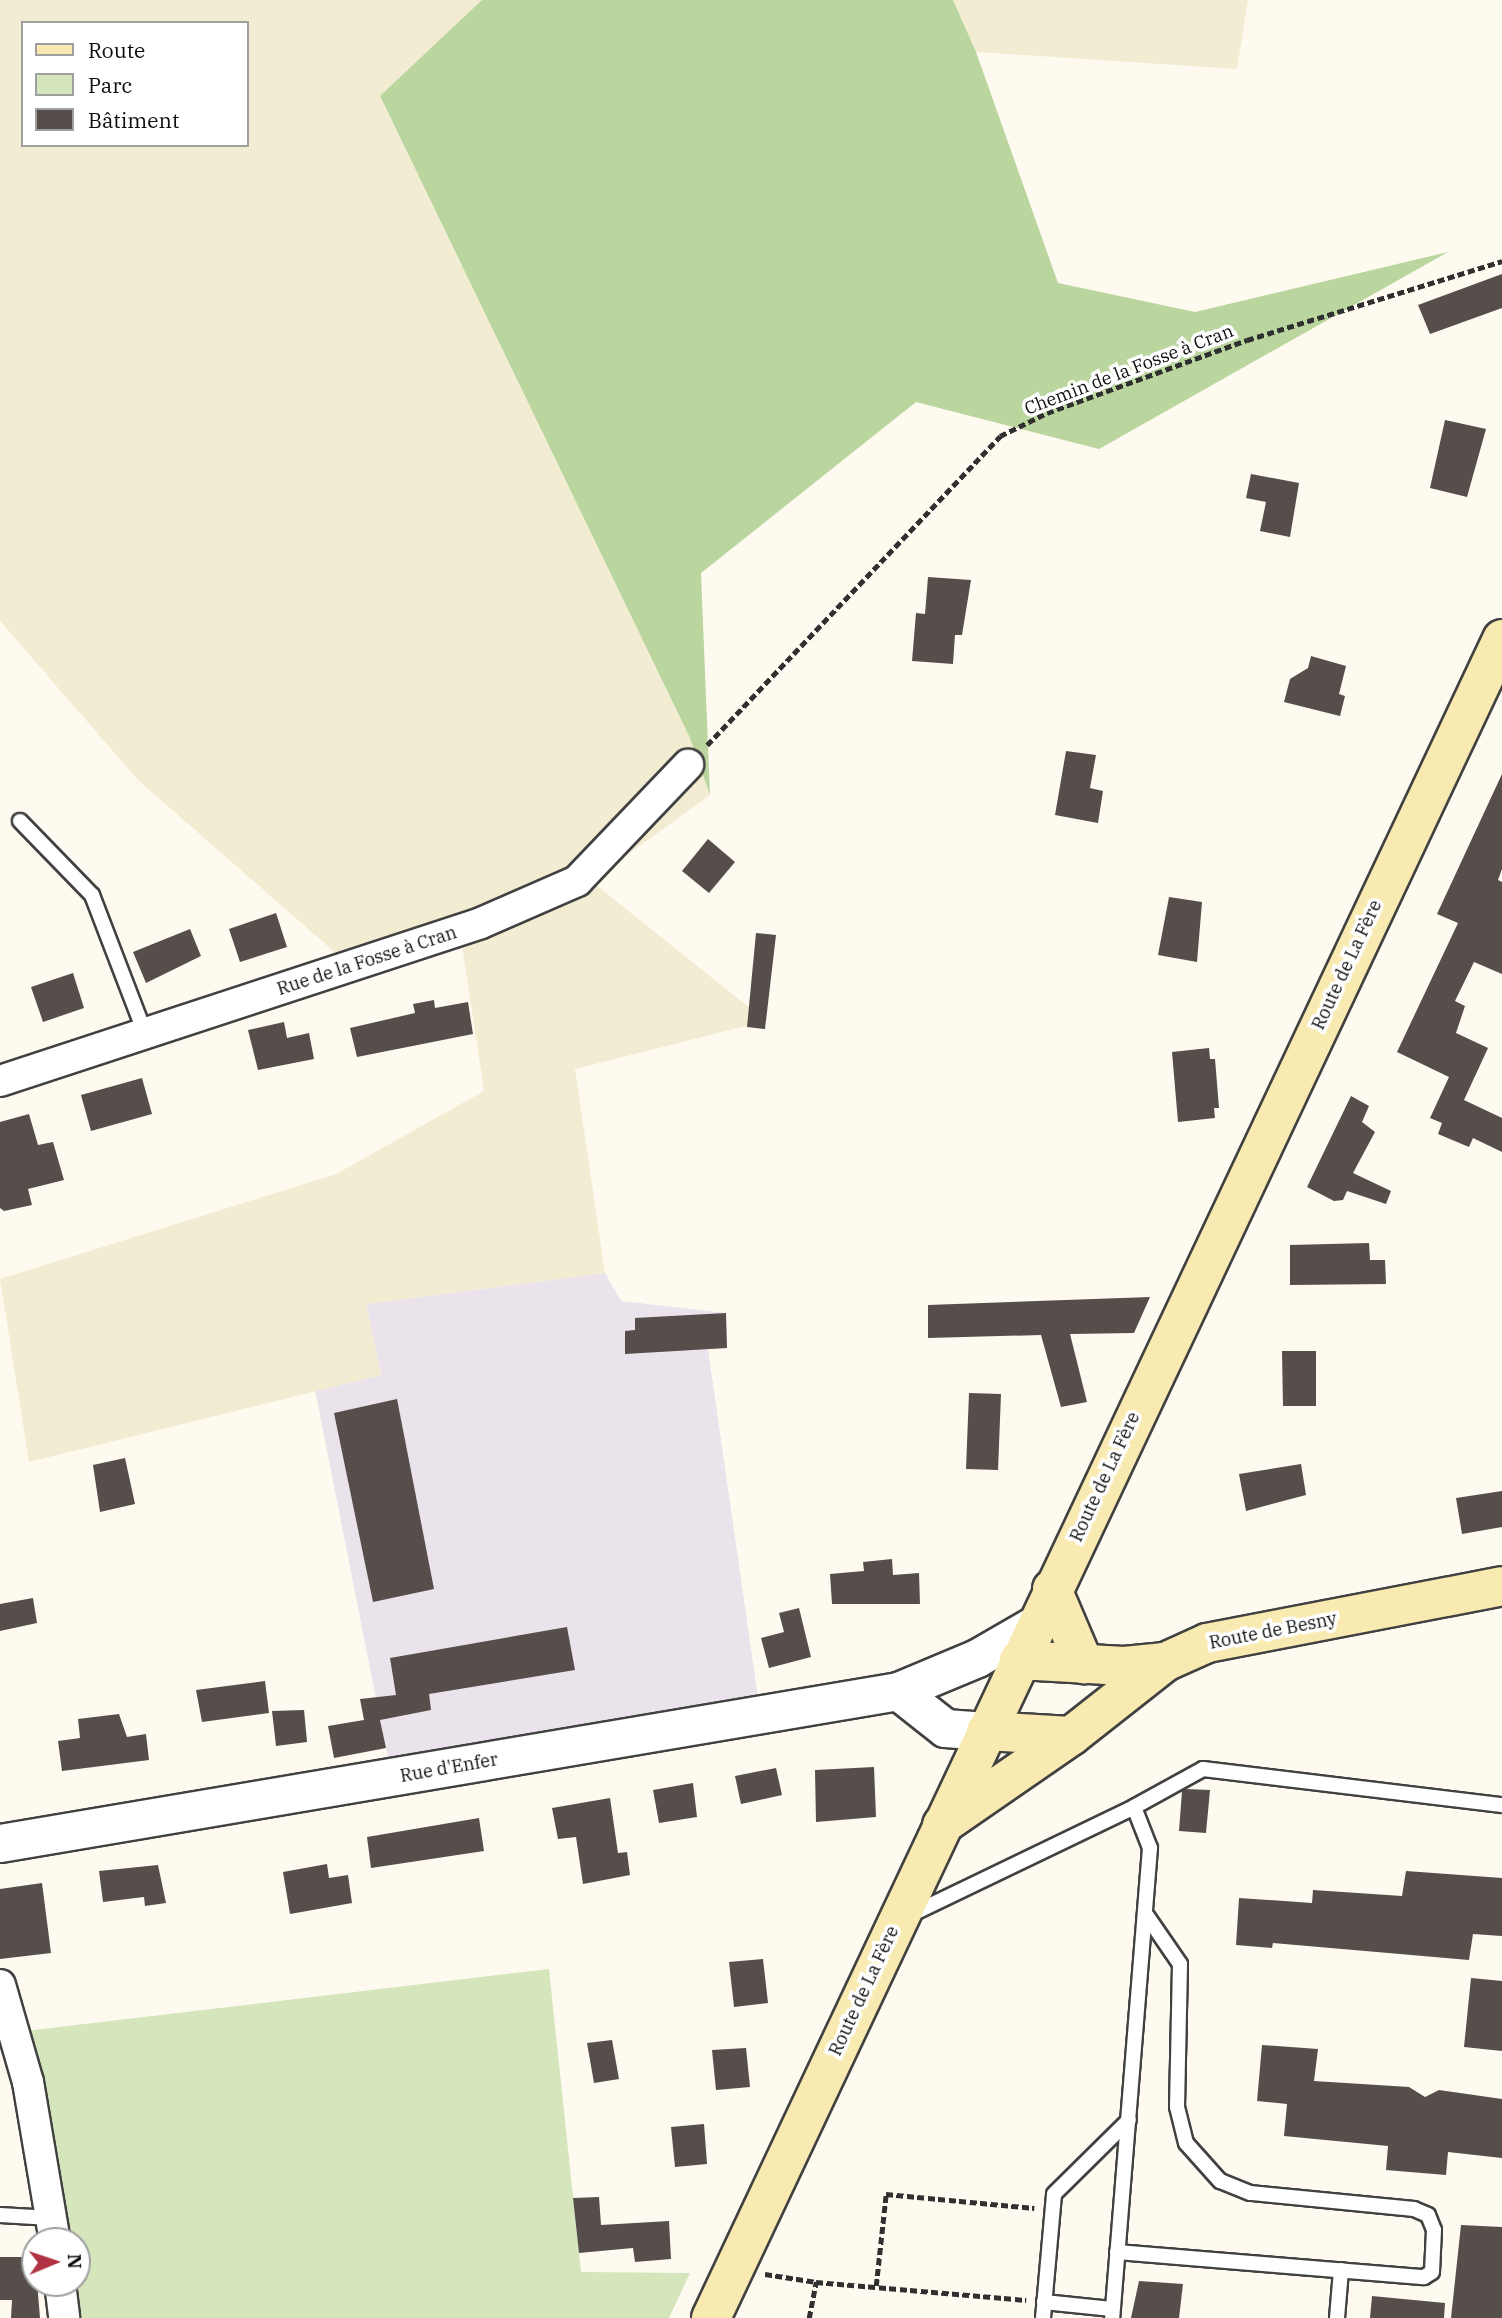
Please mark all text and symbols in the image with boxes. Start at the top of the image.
legend [21,21,248,147]
text: Route [88,36,145,64]
text: Parc [88,71,132,99]
text: Bâtiment [88,106,179,134]
street label: Chemin de la Fosse à Cran [1022,320,1236,420]
street label: Route de La Fère [1308,897,1386,1033]
street label: Rue de la Fosse à Cran [274,922,460,1000]
street label: Route de La Fère [1066,1409,1144,1545]
street label: Route de Besny [1207,1608,1339,1654]
street label: Rue d'Enfer [398,1749,500,1787]
street label: Route de La Fère [825,1923,903,2059]
north arrow [21,2227,91,2297]
text: N [63,2253,87,2269]

